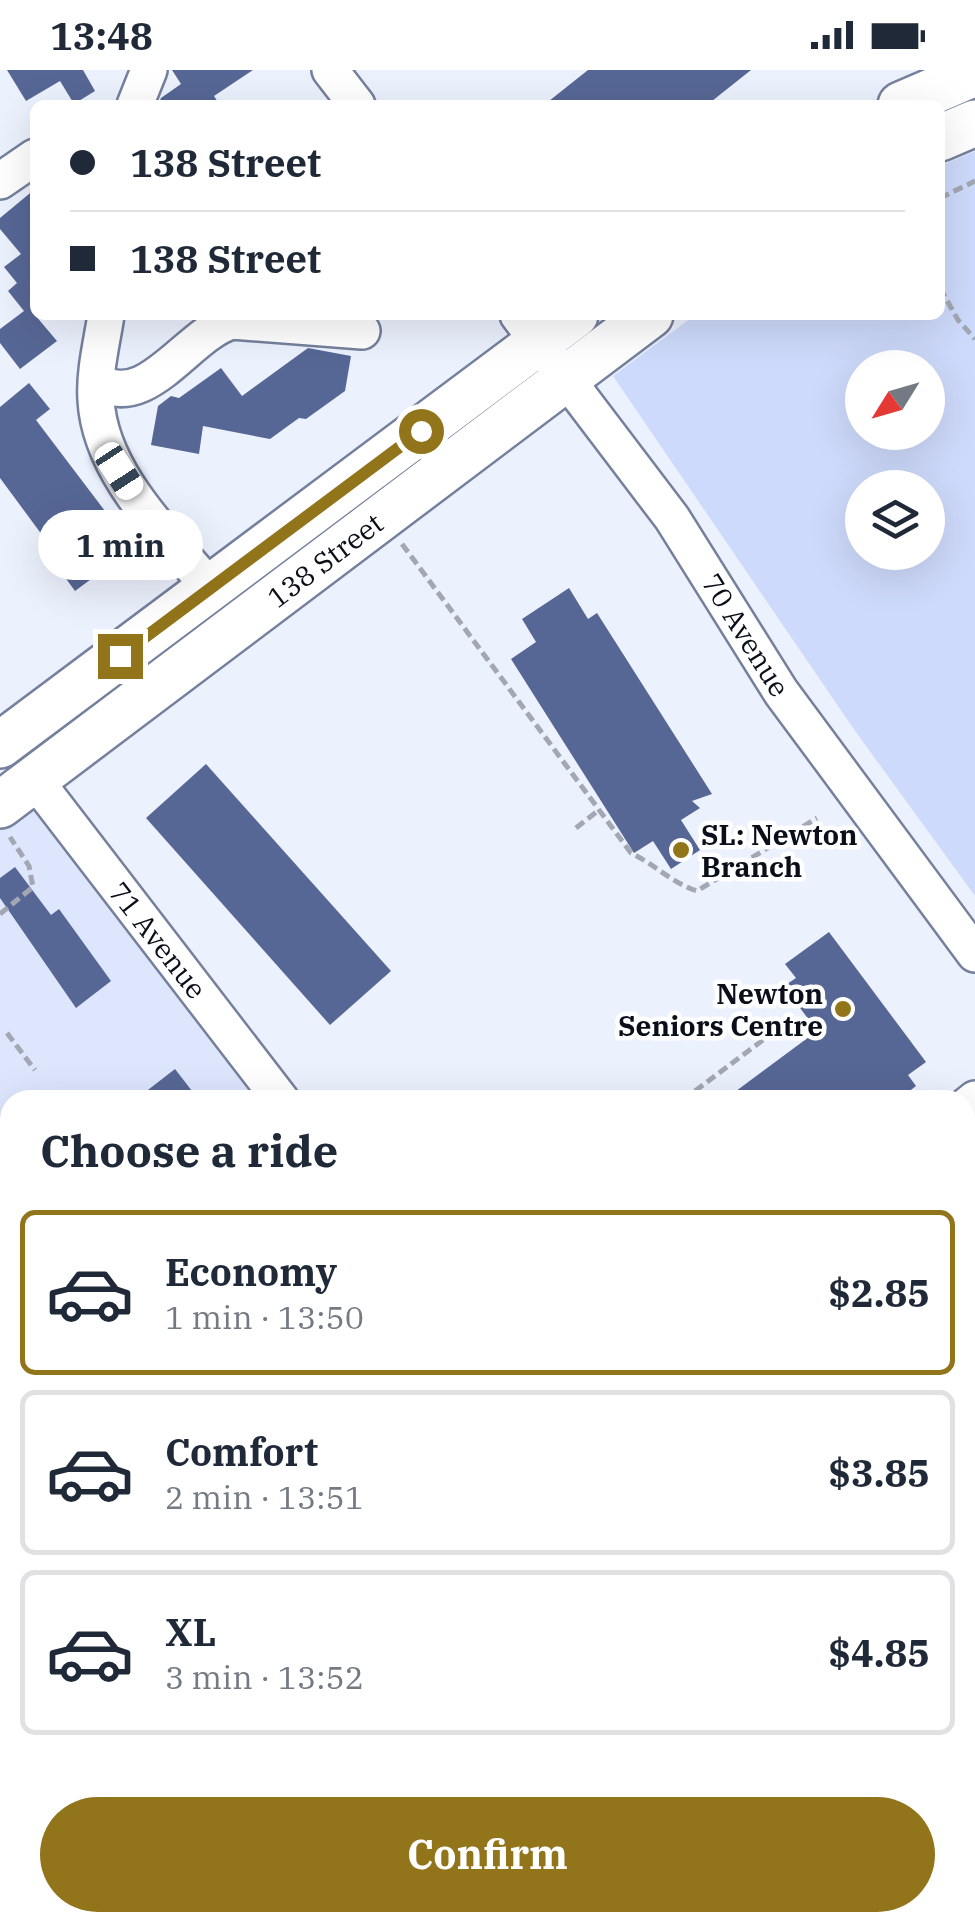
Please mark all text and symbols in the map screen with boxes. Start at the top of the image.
text: 13:48 [50,11,153,60]
text: 138 Street [130,138,321,187]
text: 138 Street [130,234,321,283]
north arrow [845,350,945,450]
map controls [845,350,945,570]
route start [399,409,444,454]
car [90,438,148,504]
button: layers [845,470,945,570]
street label: 138 Street [260,504,390,616]
callout: 1 min [38,511,202,581]
text: 1 min [76,524,165,566]
street label: 70 Avenue [694,566,798,704]
route end [98,634,143,679]
place label: SL: Newton Branch [701,816,858,885]
marker: SL: Newton Branch [670,839,692,861]
street label: 71 Avenue [101,874,215,1006]
place label: Newton Seniors Centre [618,975,823,1044]
marker: Newton Seniors Centre [832,998,854,1020]
text: Choose a ride [40,1121,338,1179]
text: Economy [165,1247,337,1296]
icon: car [45,1248,135,1338]
text: $2.85 [828,1268,930,1317]
text: 1 min · 13:50 [165,1296,364,1338]
text: Comfort [165,1427,318,1476]
icon: car [45,1428,135,1518]
text: $3.85 [828,1448,930,1497]
text: 2 min · 13:51 [165,1476,364,1518]
text: XL [165,1607,216,1656]
icon: car [45,1608,135,1698]
text: $4.85 [828,1628,930,1677]
text: 3 min · 13:52 [165,1656,364,1698]
button: Confirm [40,1797,935,1912]

